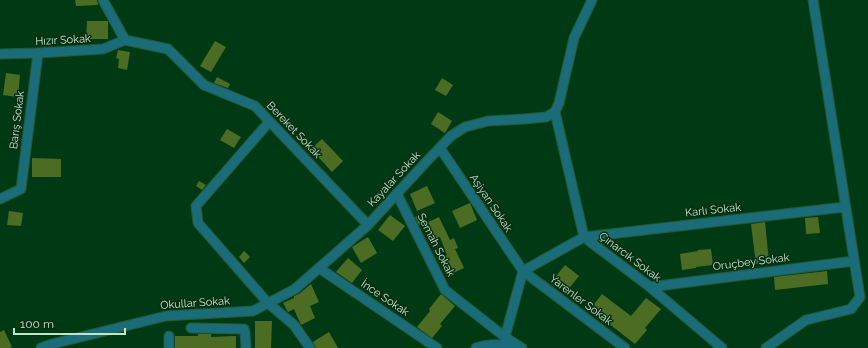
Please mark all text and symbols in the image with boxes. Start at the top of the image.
street label: Hızır Sokak [35,32,91,48]
street label: Barış Sokak [7,90,27,150]
street label: Bereket Sokak [264,99,324,161]
street label: Kayalar Sokak [365,148,423,209]
street label: Aşiyan Sokak [467,172,515,235]
street label: Karlı Sokak [684,201,742,219]
street label: Semah Sokak [414,211,458,279]
street label: Çınarcık Sokak [597,230,664,285]
street label: Oruçbey Sokak [712,251,790,273]
street label: Yarenler Sokak [547,272,615,328]
street label: İnce Sokak [358,277,412,319]
street label: Okullar Sokak [160,294,230,312]
scale bar [14,310,125,336]
text: 100 m [20,317,54,331]

